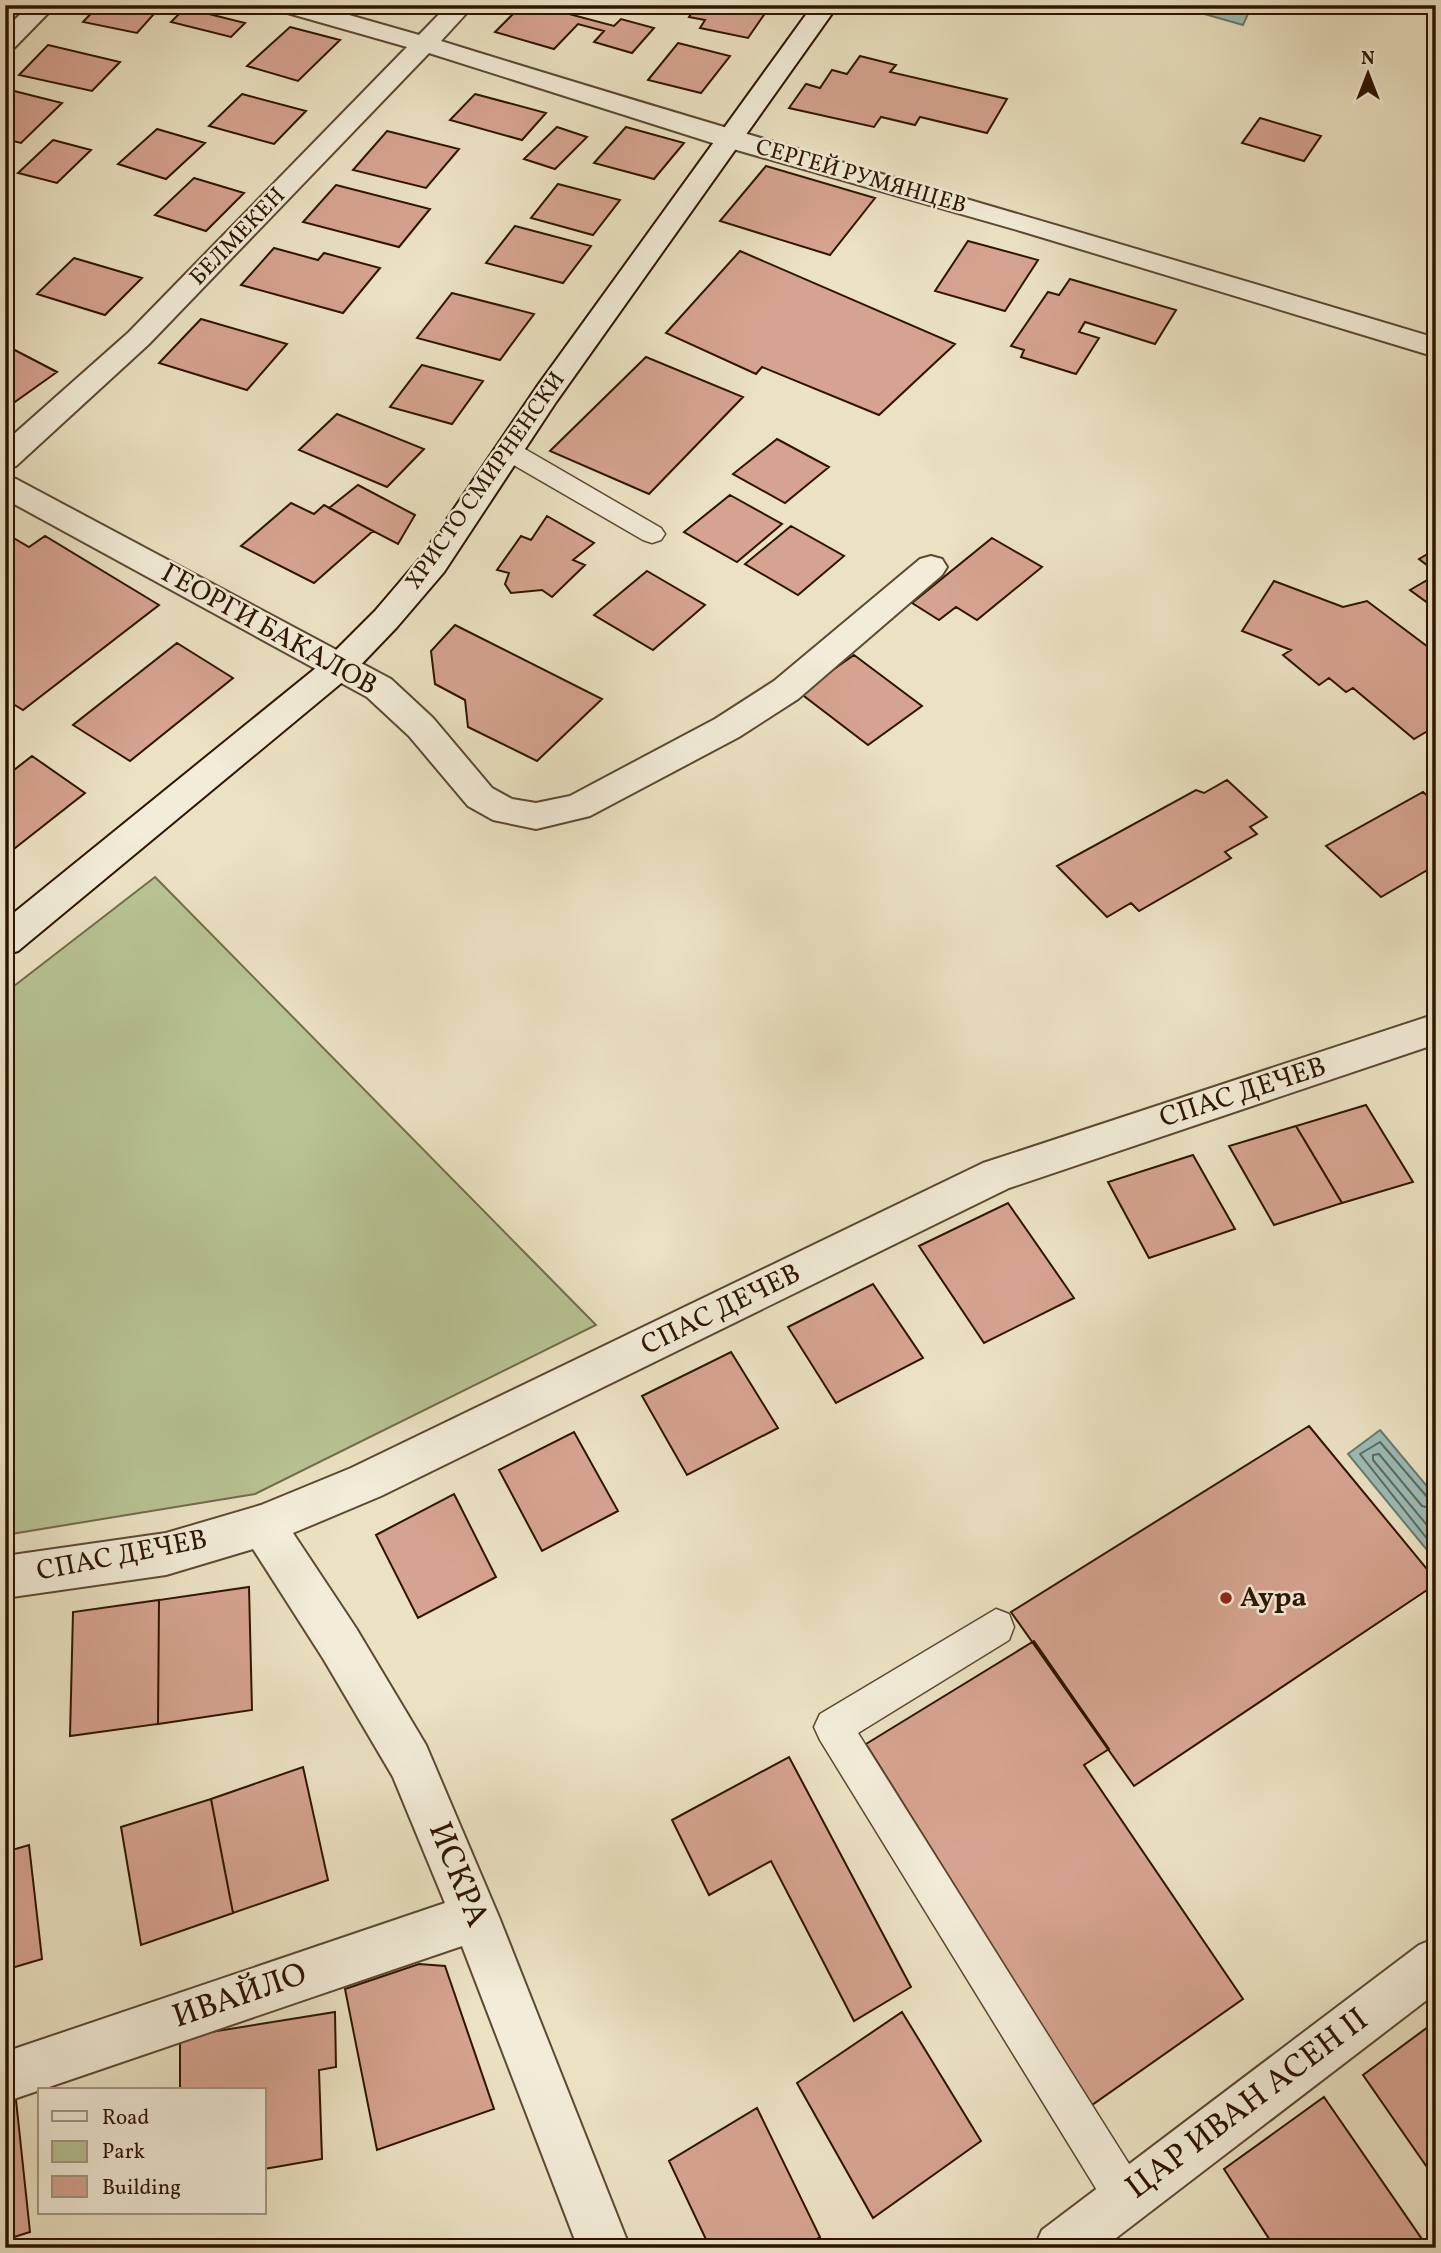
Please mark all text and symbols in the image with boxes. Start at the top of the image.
north arrow [1332,38,1402,108]
text: N [1361,46,1375,72]
street label: СЕРГЕЙ РУМЯНЦЕВ [752,132,970,222]
street label: БЕЛМЕКЕН [183,181,293,293]
street label: ХРИСТО СМИРНЕНСКИ [399,366,573,596]
street label: ГЕОРГИ БАКАЛОВ [154,554,384,706]
street label: СПАС ДЕЧЕВ [1155,1048,1331,1138]
street label: СПАС ДЕЧЕВ [635,1255,807,1365]
street label: СПАС ДЕЧЕВ [33,1520,211,1592]
place label: Аура [1240,1579,1307,1618]
marker: Аура [1218,1590,1234,1606]
street label: ИСКРА [415,1816,499,1934]
street label: ИВАЙЛО [167,1953,313,2041]
street label: ЦАР ИВАН АСЕН II [1117,1998,1379,2212]
legend [38,2088,266,2214]
text: Road [102,2104,149,2133]
text: Park [102,2138,145,2167]
text: Building [102,2174,181,2203]

